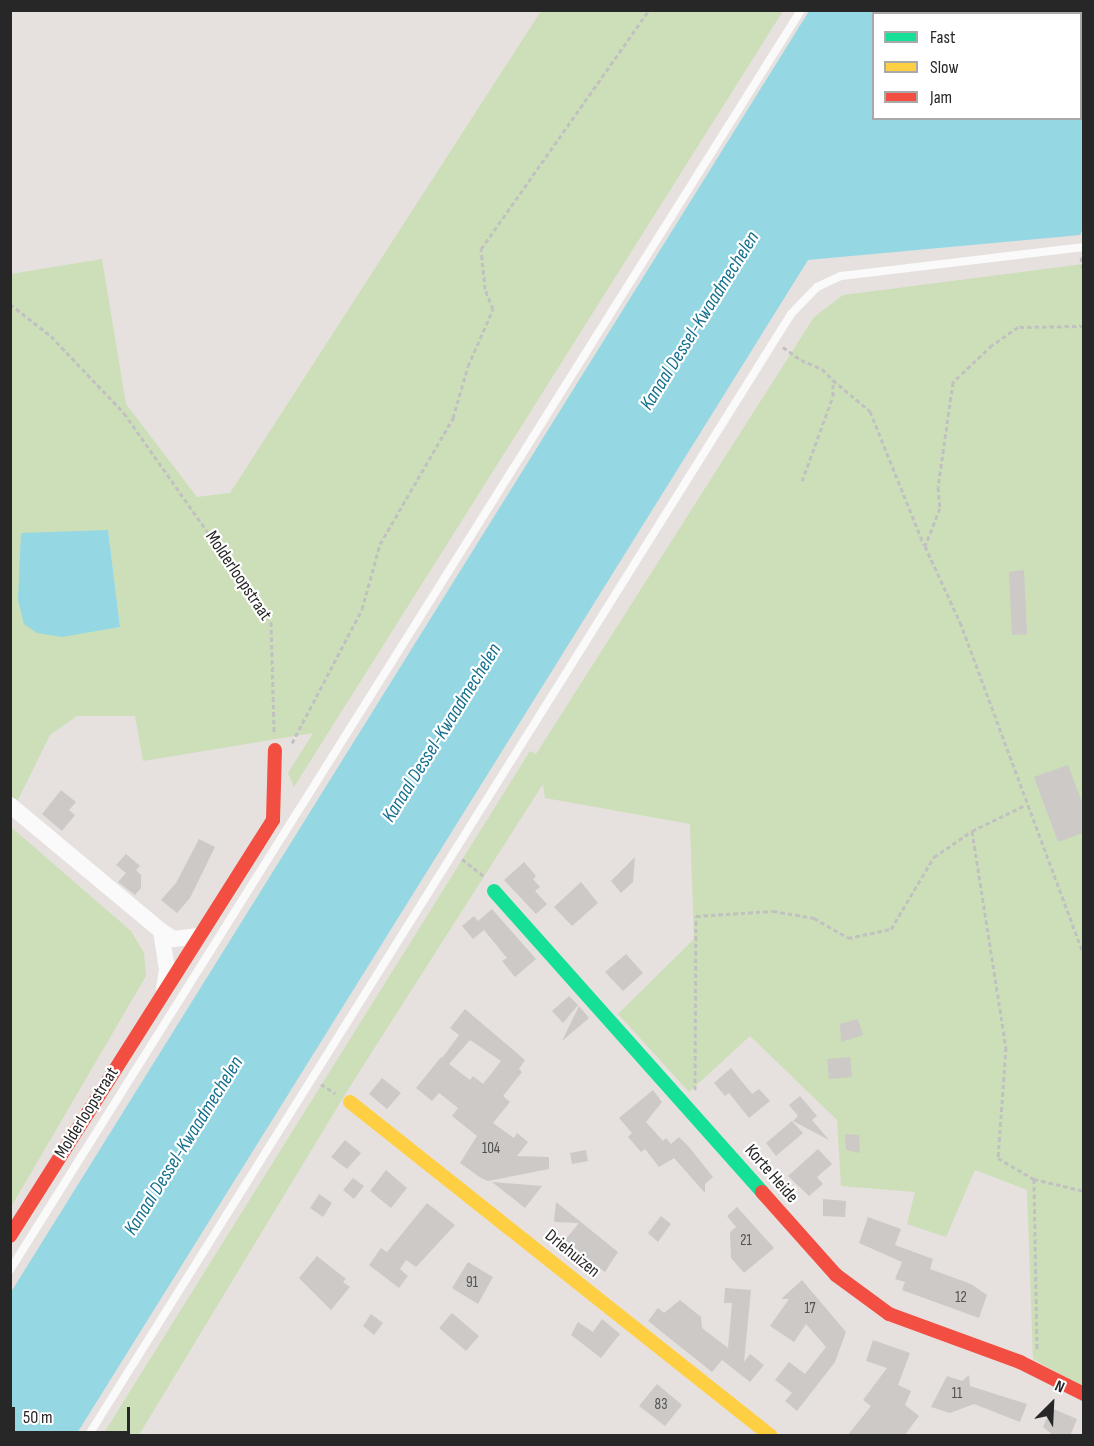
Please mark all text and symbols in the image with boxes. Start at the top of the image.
legend [872,12,1082,120]
text: Fast [930,27,955,48]
text: Slow [930,57,959,78]
text: Jam [930,87,952,108]
water label: Kanaal Dessel-Kwaadmechelen [635,227,765,415]
street label: Molderloopstraat [200,527,276,625]
water label: Kanaal Dessel-Kwaadmechelen [377,639,507,827]
water label: Kanaal Dessel-Kwaadmechelen [119,1052,249,1240]
street label: Molderloopstraat [50,1063,124,1163]
house number: 104 [482,1140,500,1158]
street label: Korte Heide [740,1140,802,1208]
street label: Driehuizen [540,1225,604,1283]
house number: 21 [740,1232,752,1250]
house number: 91 [466,1274,478,1292]
house number: 12 [955,1289,967,1307]
house number: 17 [804,1300,816,1318]
north arrow [1022,1374,1082,1434]
text: N [1052,1377,1067,1398]
house number: 11 [952,1385,962,1403]
scale bar [15,1395,134,1433]
house number: 83 [655,1396,667,1414]
text: 50 m [23,1407,53,1428]

